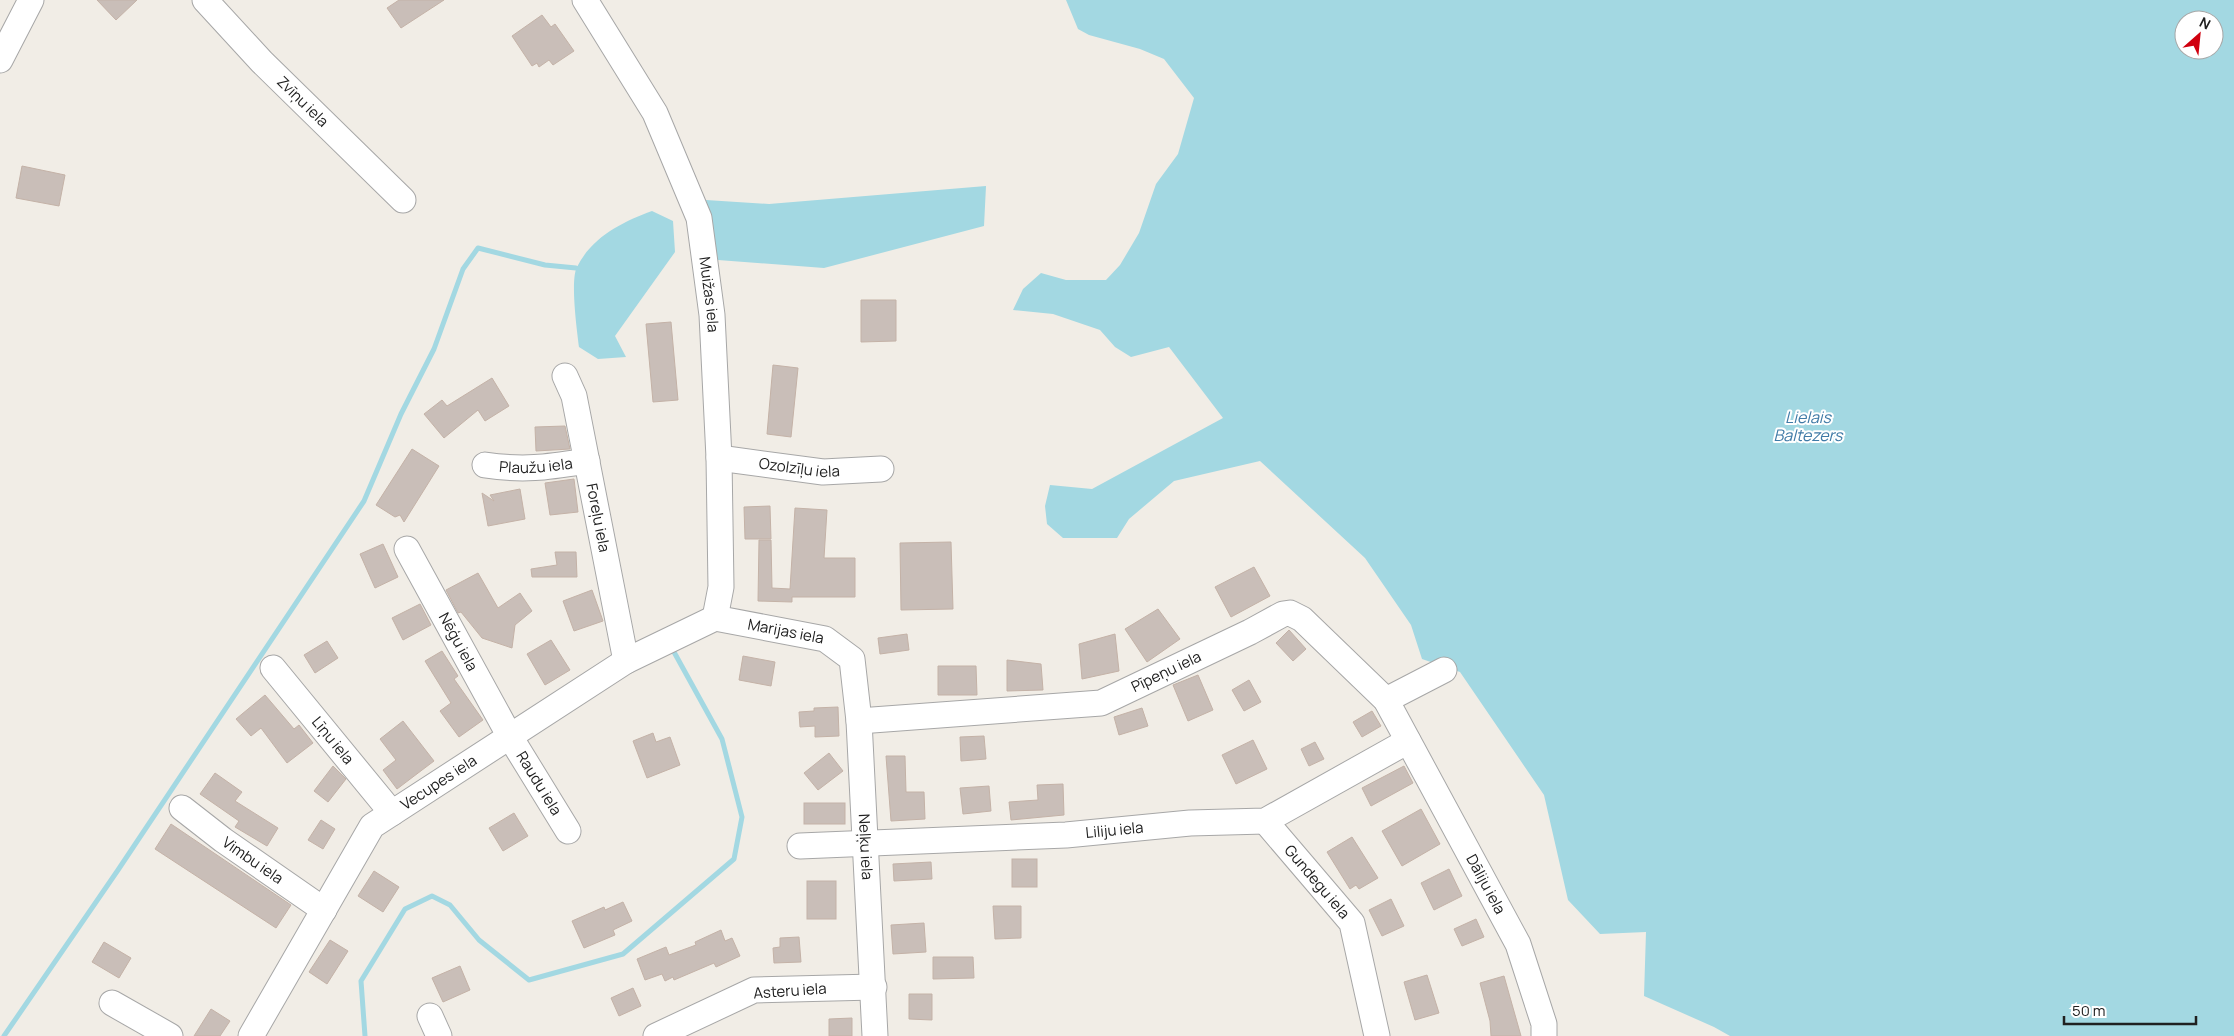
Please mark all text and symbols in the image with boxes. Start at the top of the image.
north arrow [2174,10,2224,60]
text: N [2196,12,2214,34]
street label: Zvīņu iela [273,71,333,131]
street label: Muižas iela [694,255,724,333]
water label: Lielais Baltezers [1774,406,1844,446]
street label: Plaužu iela [498,452,574,478]
street label: Ozolzīļu iela [757,452,840,482]
street label: Foreļu iela [581,481,615,554]
street label: Nēģu iela [434,609,483,675]
street label: Marijas iela [746,613,826,649]
street label: Pīpeņu iela [1128,646,1205,697]
street label: Līņu iela [307,712,359,769]
street label: Raudu iela [511,747,567,819]
street label: Vecupes iela [396,750,481,815]
street label: Neļķu iela [854,813,878,880]
street label: Liliju iela [1085,817,1144,843]
street label: Vimbu iela [218,832,288,889]
street label: Gundegu iela [1280,840,1355,923]
street label: Dāliju iela [1461,850,1511,918]
street label: Asteru iela [753,977,827,1004]
scale bar [2064,994,2196,1026]
text: 50 m [2072,1000,2106,1021]

